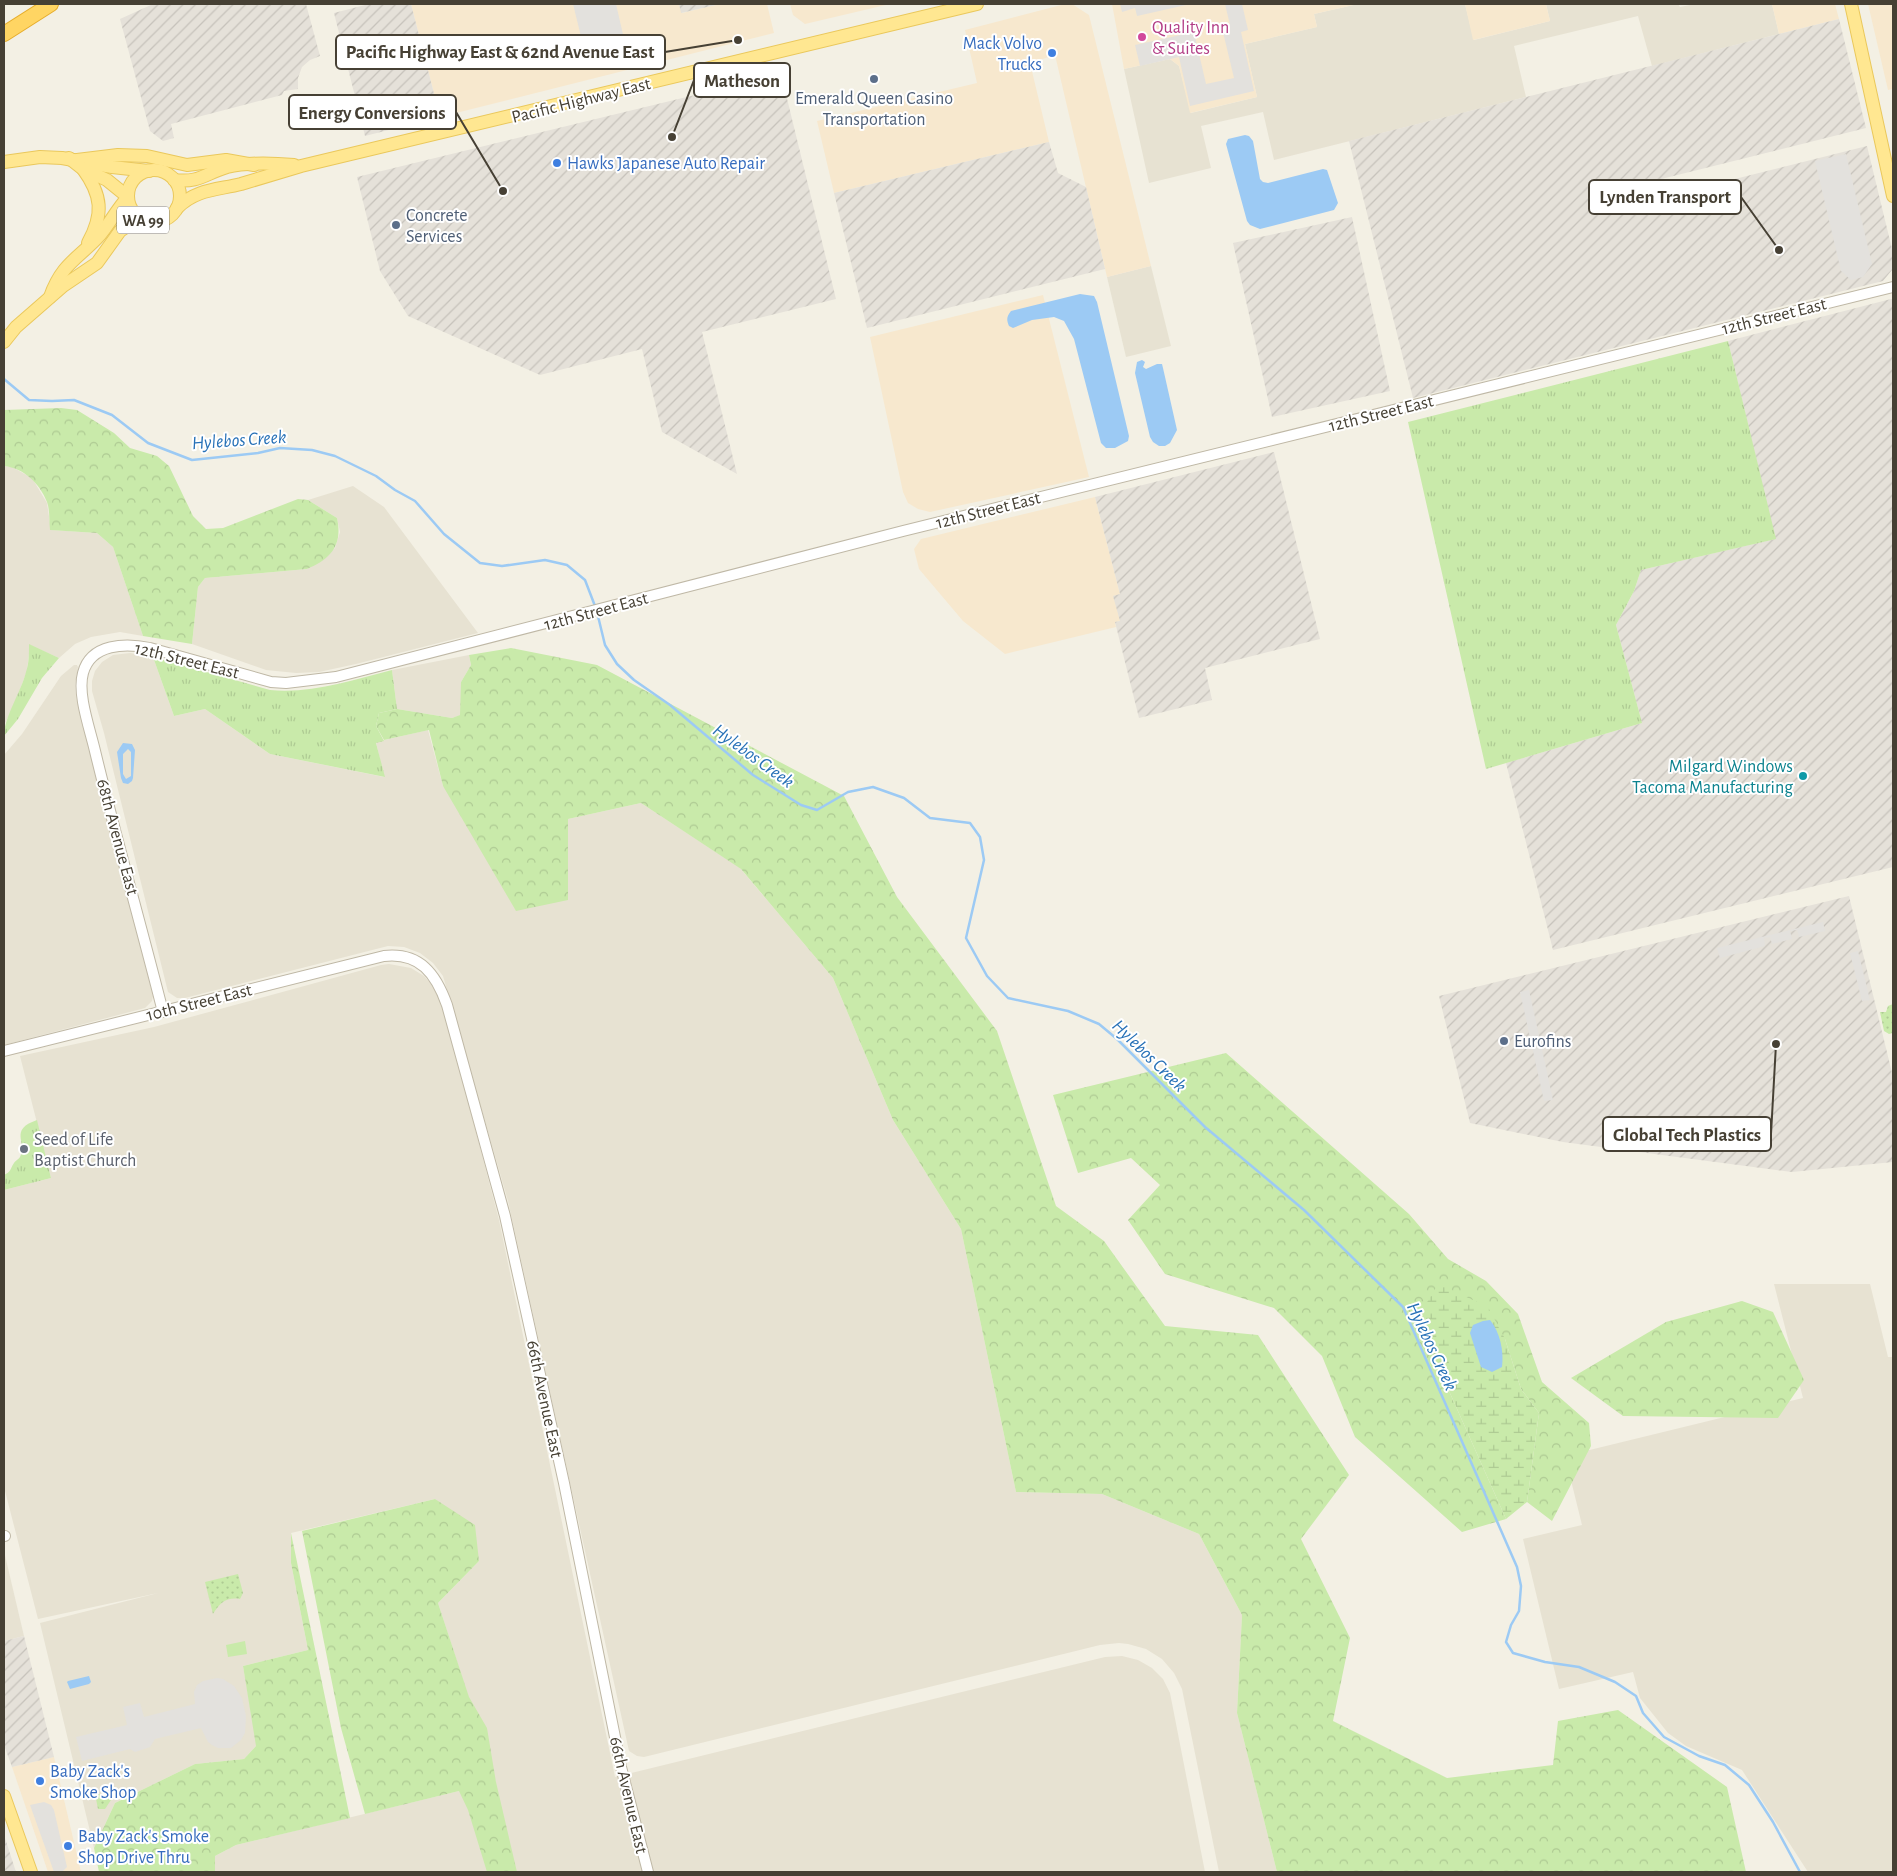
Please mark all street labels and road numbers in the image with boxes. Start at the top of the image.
street label: Pacific Highway East [510,75,653,127]
road number: WA 99 [117,206,169,234]
street label: 12th Street East [1720,295,1828,339]
street label: 12th Street East [1327,392,1435,436]
street label: 12th Street East [934,489,1042,533]
street label: 12th Street East [542,589,650,634]
street label: 12th Street East [133,639,241,683]
street label: 68th Avenue East [93,777,141,898]
street label: 10th Street East [145,981,254,1025]
street label: 66th Avenue East [523,1339,565,1460]
street label: 66th Avenue East [606,1735,650,1856]

